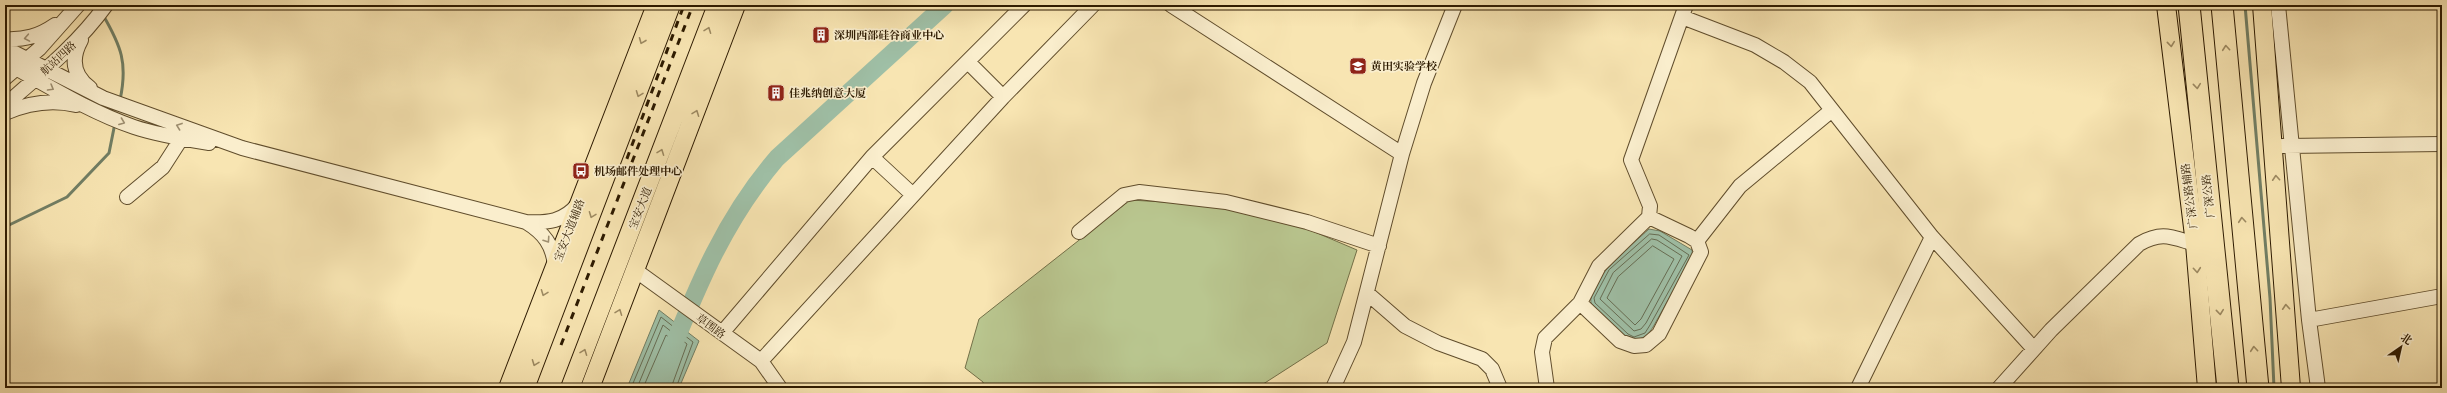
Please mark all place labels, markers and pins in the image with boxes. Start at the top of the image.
building icon: 深圳西部硅谷商业中心 [811,25,831,45]
place label: 深圳西部硅谷商业中心 [834,29,944,42]
school or university icon: 黄田实验学校 [1348,56,1368,76]
place label: 黄田实验学校 [1371,60,1437,73]
building icon: 佳兆纳创意大厦 [766,83,786,103]
place label: 佳兆纳创意大厦 [789,87,866,100]
bus stop icon: 机场邮件处理中心 [571,161,591,181]
place label: 机场邮件处理中心 [594,165,682,178]

